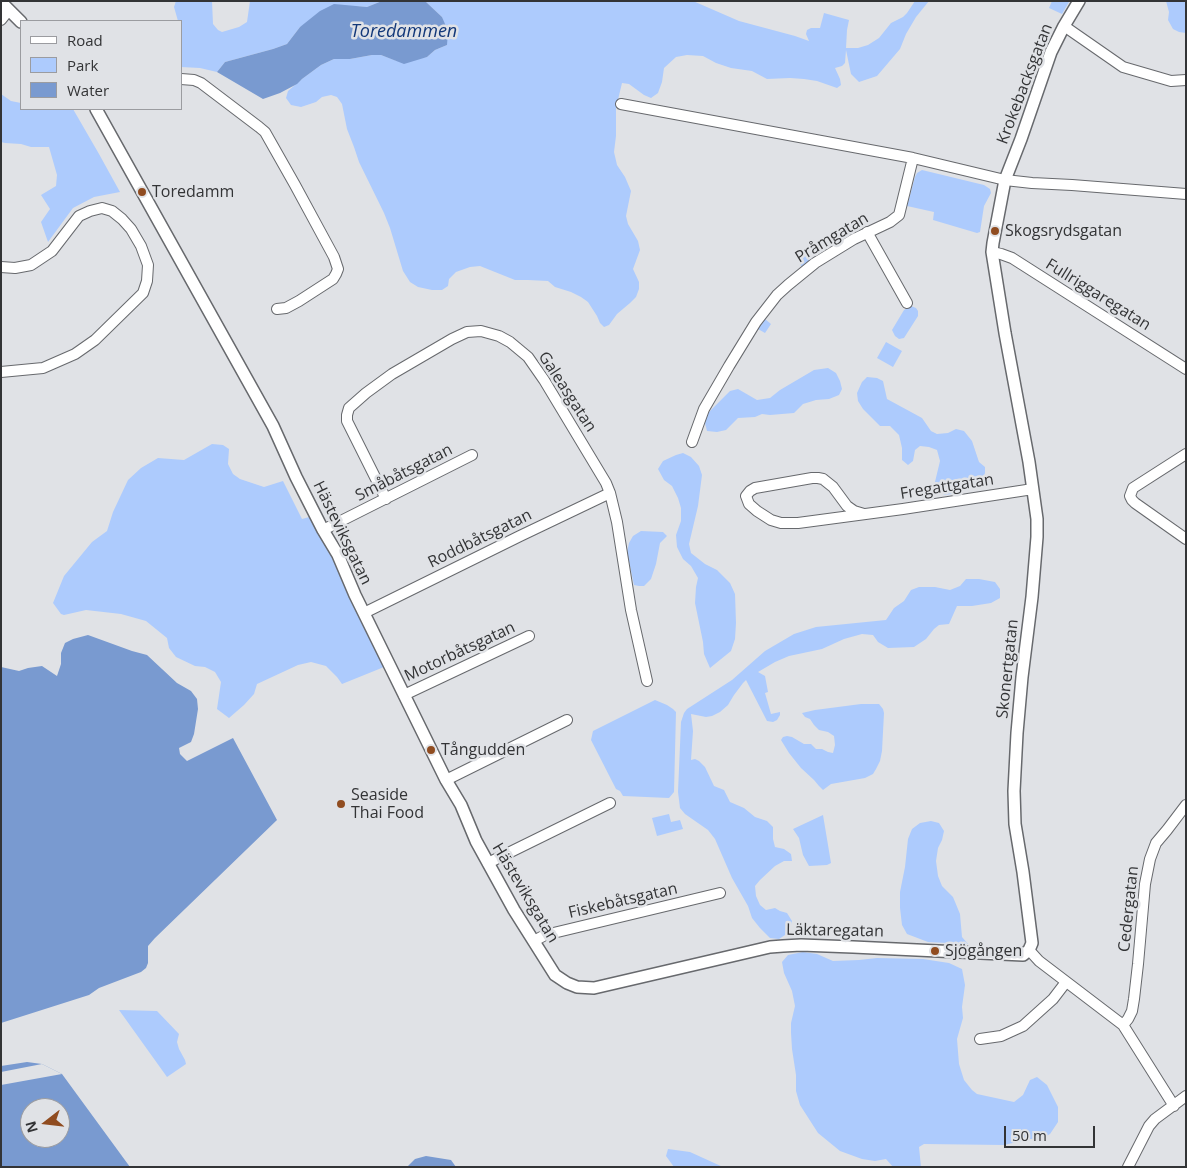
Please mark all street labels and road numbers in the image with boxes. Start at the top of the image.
street label: Krokebacksgatan [993,21,1057,147]
street label: Pråmgatan [792,209,872,267]
street label: Fullriggaregatan [1042,255,1154,335]
street label: Galeasgatan [534,348,600,436]
street label: Småbåtsgatan [352,440,456,506]
street label: Fregattgatan [899,470,995,504]
street label: Hästeviksgatan [309,478,375,588]
street label: Roddbåtsgatan [425,506,535,572]
street label: Motorbåtsgatan [402,618,518,686]
street label: Skonertgatan [993,618,1023,720]
street label: Hästeviksgatan [488,840,562,946]
street label: Cedergatan [1115,865,1143,953]
street label: Fiskebåtsgatan [567,879,679,923]
street label: Läktaregatan [786,921,884,941]

